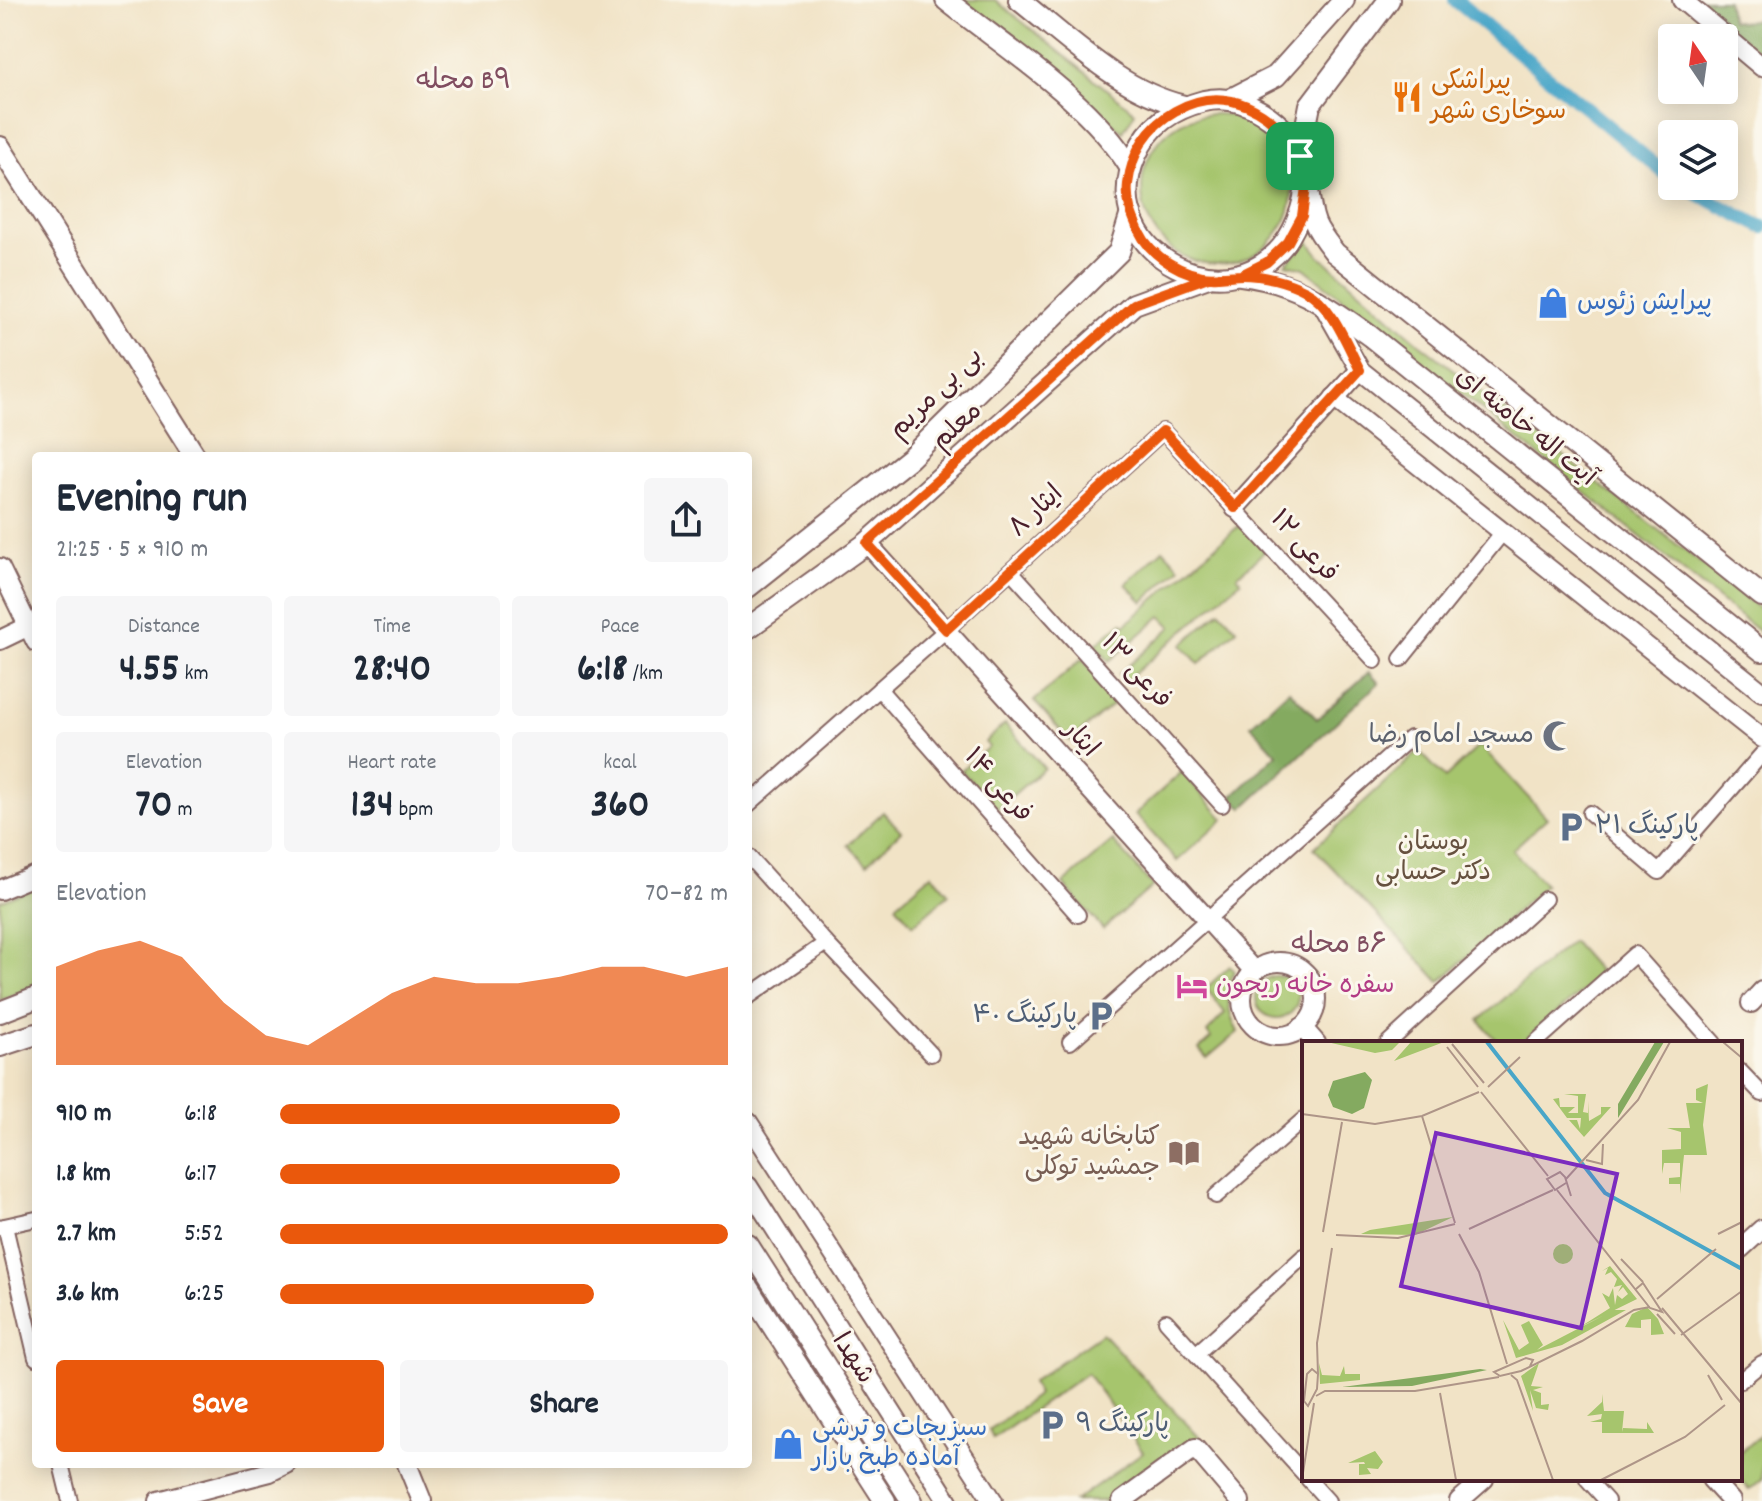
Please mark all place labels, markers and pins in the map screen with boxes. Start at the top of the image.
place label: پیراشکی سوخاری شهر [1429,64,1566,131]
restaurant icon: پیراشکی سوخاری شهر [1390,80,1424,114]
pin [1266,122,1334,190]
place label: پیرایش زئوس [1577,285,1712,322]
shop icon: پیرایش زئوس [1536,286,1570,320]
place label: مسجد امام رضا [1368,718,1534,755]
mosque icon: مسجد امام رضا [1541,719,1575,753]
place label: پارکینگ ۲۱ [1595,809,1699,846]
parking icon: پارکینگ ۲۱ [1554,810,1588,844]
place label: سفره خانه ریحون [1216,968,1395,1005]
hotel icon: سفره خانه ریحون [1175,969,1209,1003]
place label: پارکینگ ۴۰ [972,998,1077,1035]
parking icon: پارکینگ ۴۰ [1084,999,1118,1033]
place label: کتابخانه شهید جمشید توکلی [1018,1120,1160,1187]
library icon: کتابخانه شهید جمشید توکلی [1167,1136,1201,1170]
place label: پارکینگ ۹ [1076,1407,1169,1444]
parking icon: پارکینگ ۹ [1035,1408,1069,1442]
place label: سبزیجات و ترشی آماده طبخ بازار [810,1411,987,1478]
shop icon: سبزیجات و ترشی آماده طبخ بازار [771,1427,805,1461]

